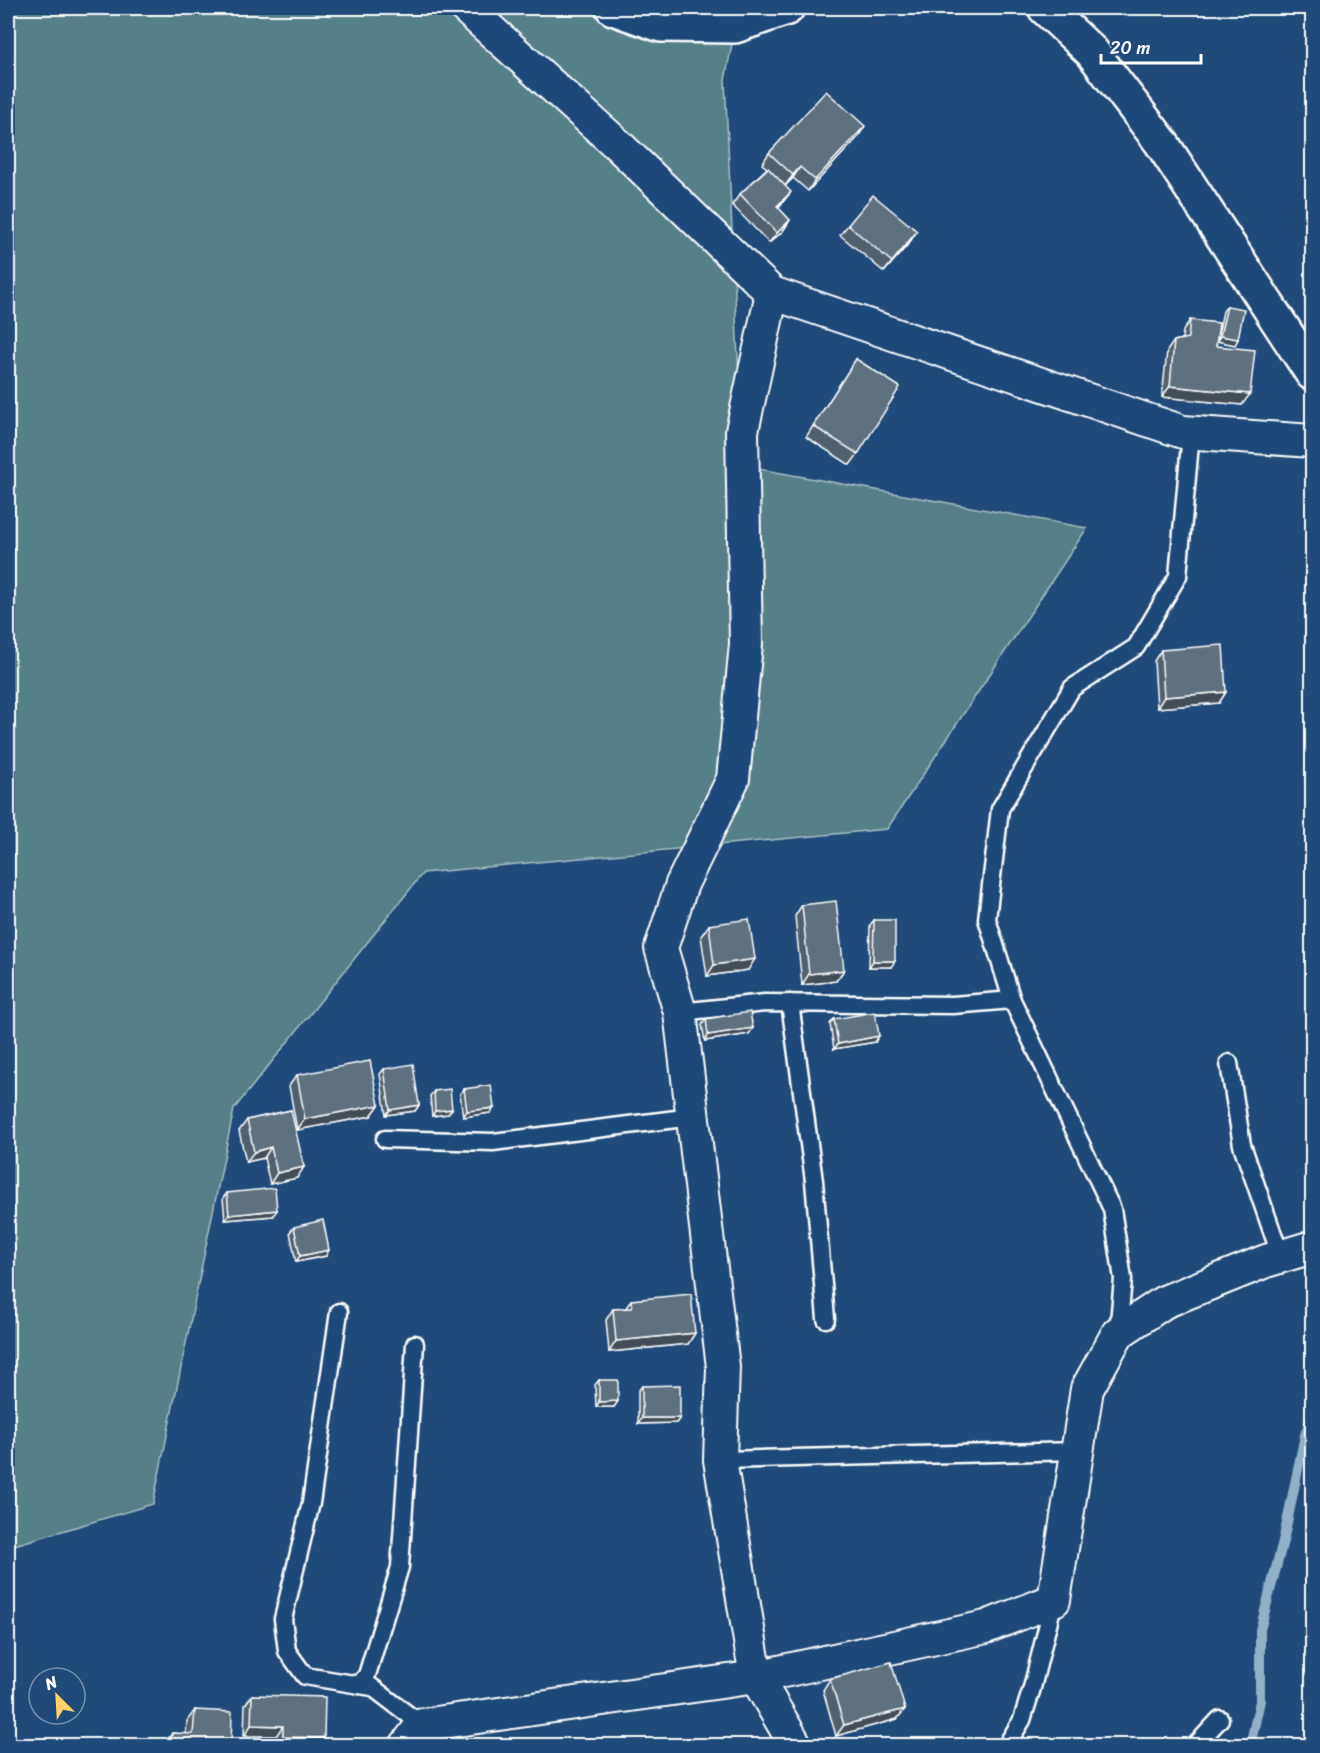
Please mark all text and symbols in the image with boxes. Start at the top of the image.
scale bar [1101,27,1202,65]
text: 20 m [1110,32,1150,64]
north arrow [27,1666,87,1726]
text: N [39,1667,63,1699]

